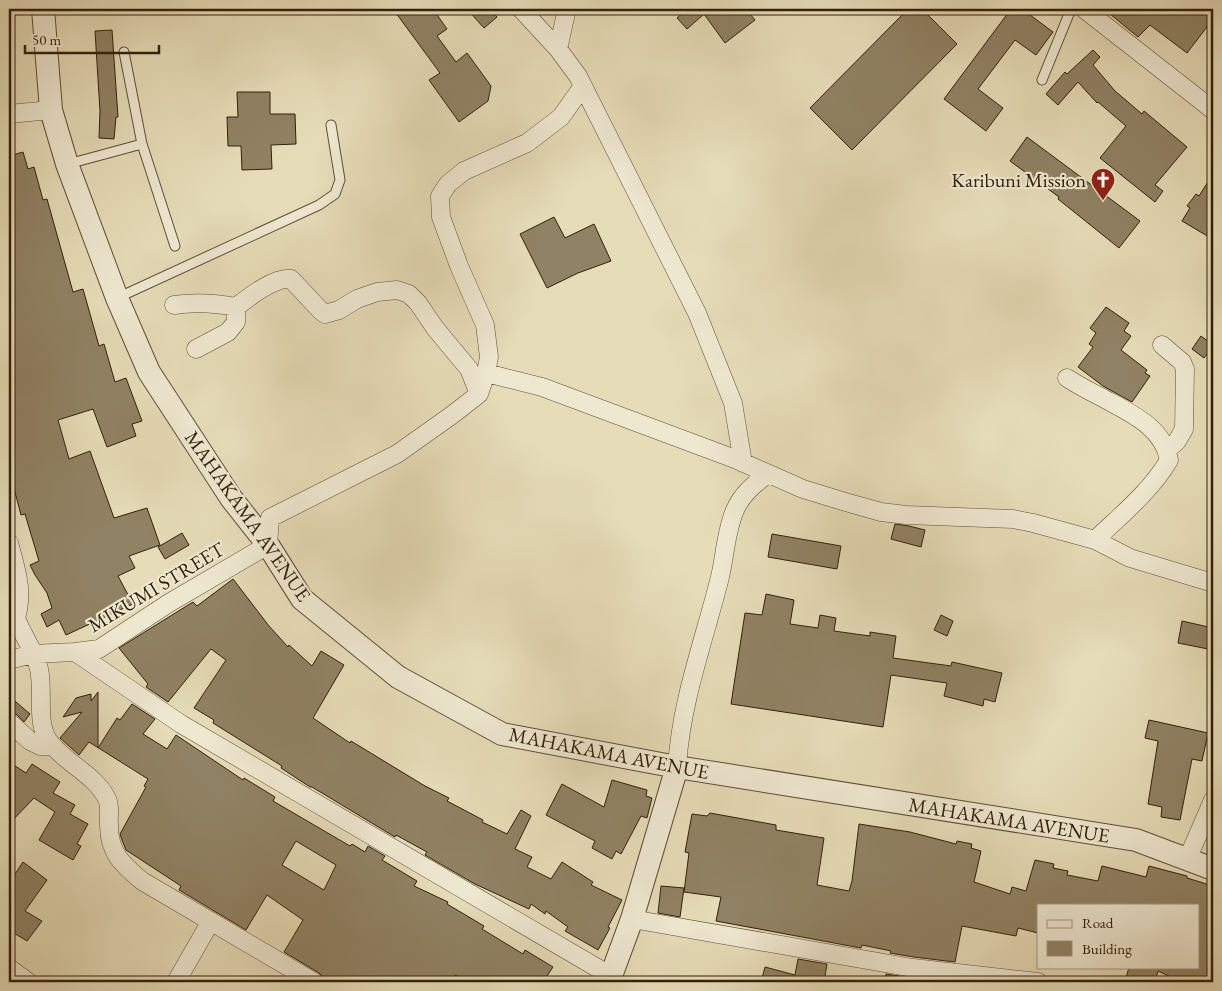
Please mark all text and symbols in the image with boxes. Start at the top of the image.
scale bar [25,22,159,54]
text: 50 m [32,30,61,49]
place label: Karibuni Mission [951,167,1086,193]
church icon: Karibuni Mission [1090,167,1116,201]
street label: MAHAKAMA AVENUE [179,425,317,607]
street label: MIKUMI STREET [83,536,230,638]
street label: MAHAKAMA AVENUE [507,721,711,785]
street label: MAHAKAMA AVENUE [907,791,1111,849]
legend [1037,904,1200,968]
text: Road [1082,913,1114,932]
text: Building [1082,939,1132,958]

